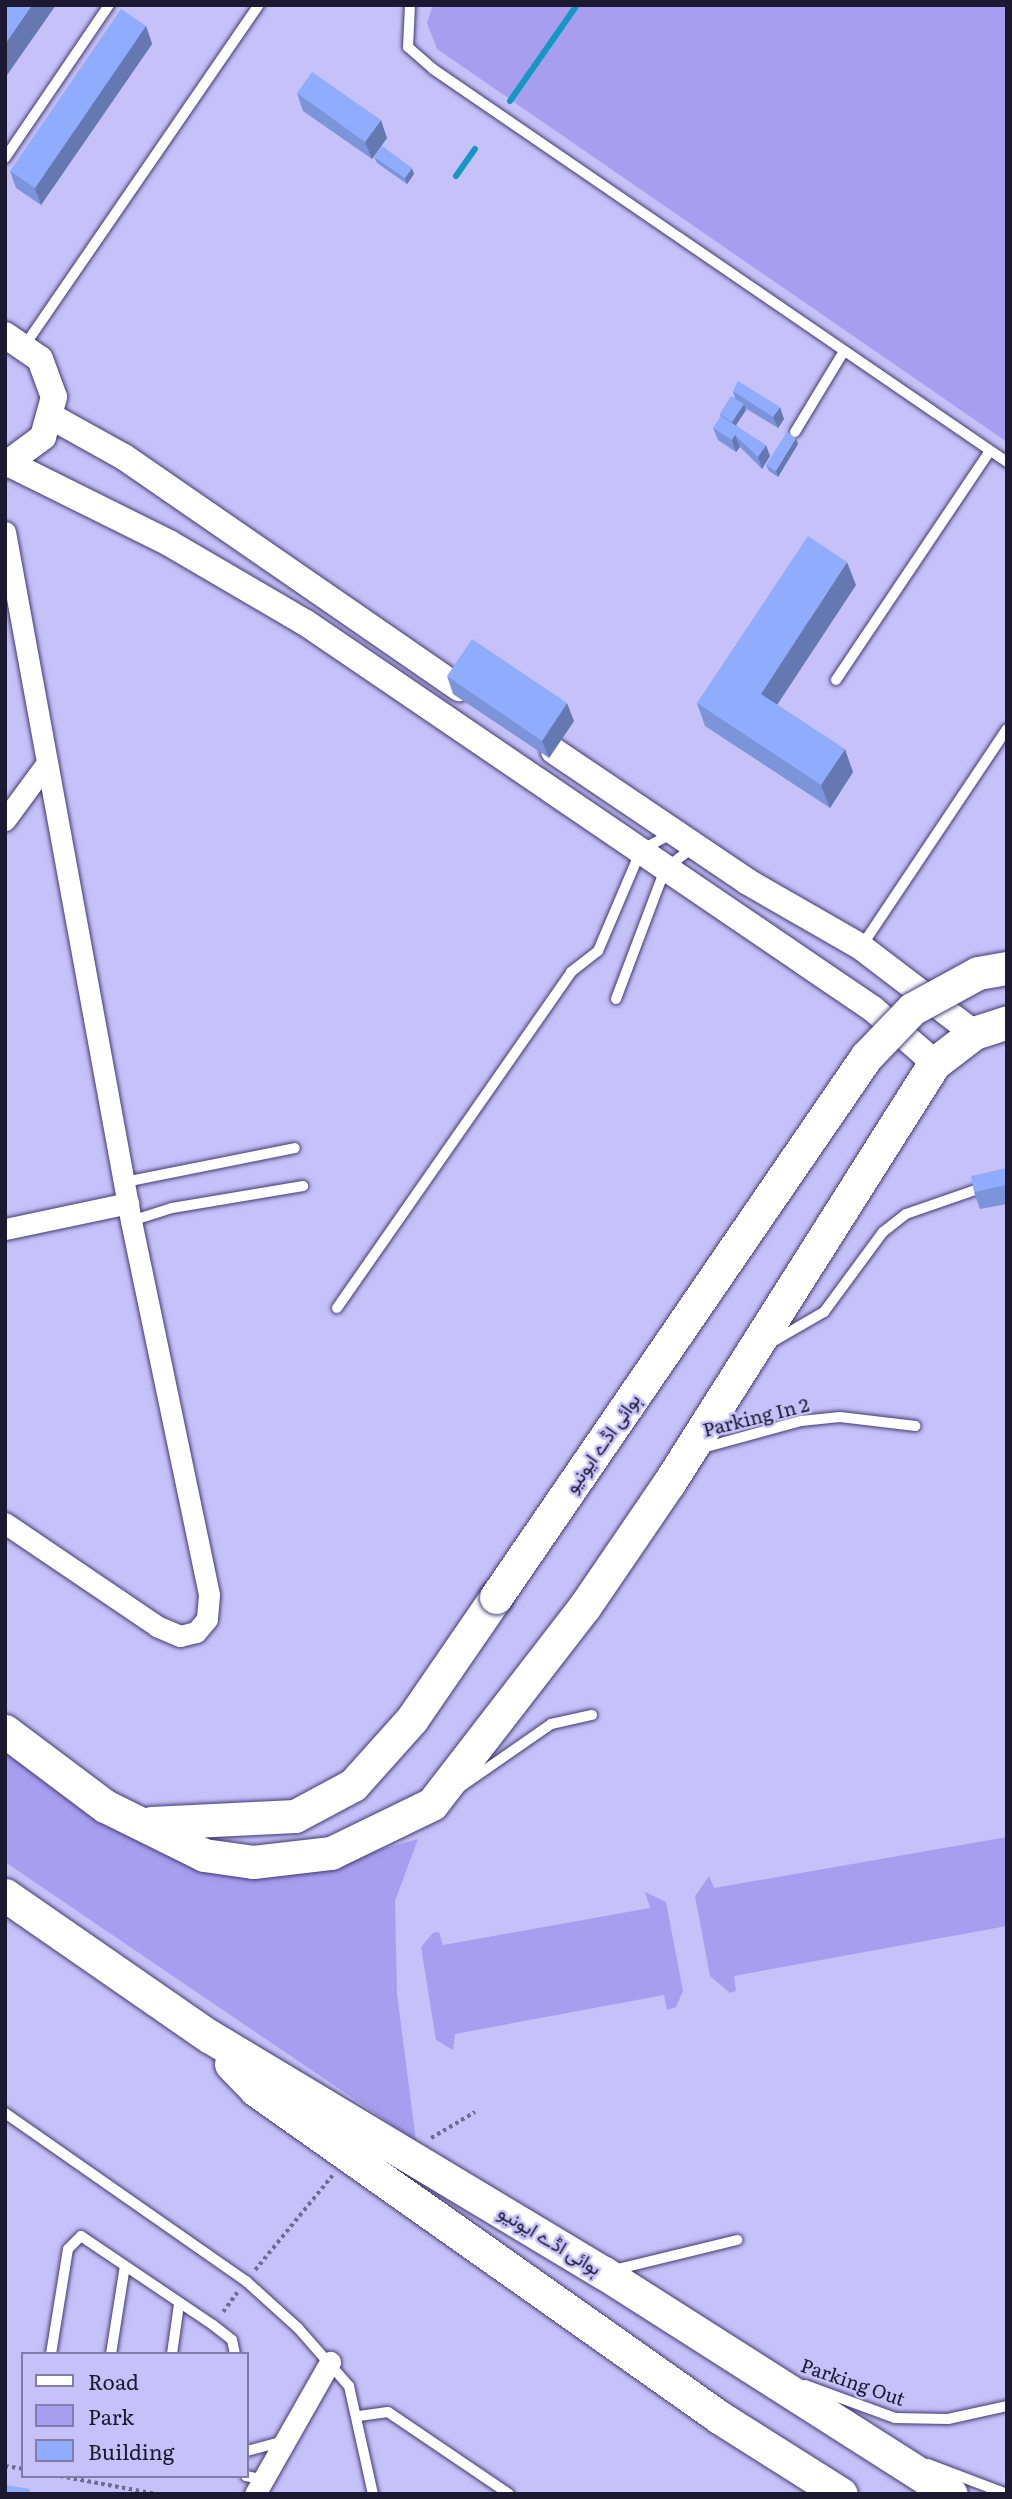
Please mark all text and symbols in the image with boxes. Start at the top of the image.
street label: ہوائی اڈے ایونیو [559,1389,645,1497]
street label: Parking In 2 [700,1393,812,1441]
street label: ہوائی اڈے ایونیو [494,2200,606,2280]
legend [21,2352,248,2478]
street label: Parking Out [798,2354,908,2410]
text: Road [88,2365,139,2396]
text: Park [88,2400,134,2431]
text: Building [88,2435,174,2466]

